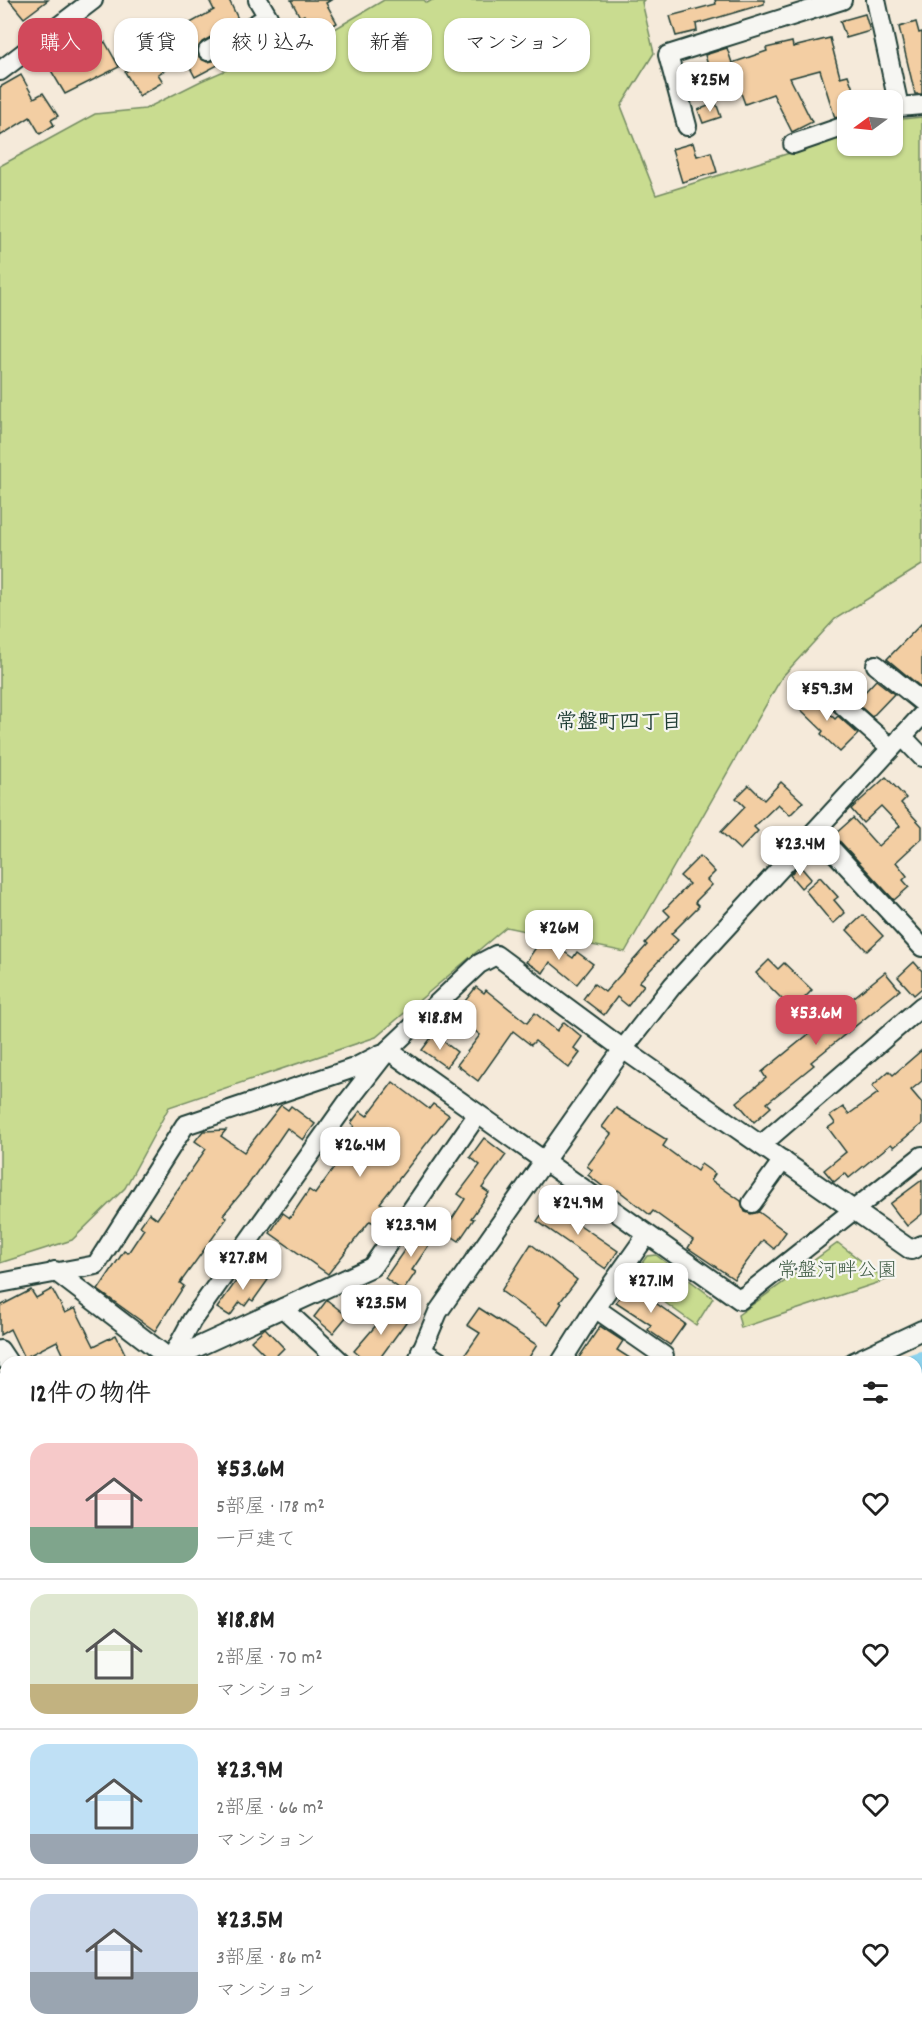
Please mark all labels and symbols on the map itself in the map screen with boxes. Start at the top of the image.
pin: ¥25M [674,62,746,113]
north arrow [837,90,903,156]
pin: ¥59.3M [778,671,876,722]
district label: 常盤町四丁目 [556,709,682,739]
pin: ¥23.4M [751,826,849,877]
pin: ¥26M [523,910,595,961]
pin: ¥53.6M [767,995,865,1046]
pin: ¥18.8M [391,1000,489,1051]
pin: ¥26.4M [311,1127,409,1178]
pin: ¥24.9M [529,1185,627,1236]
pin: ¥23.9M [362,1207,460,1258]
pin: ¥27.8M [194,1240,292,1291]
park label: 常盤河畔公園 [777,1258,897,1286]
pin: ¥27.1M [602,1263,700,1314]
pin: ¥23.5M [332,1285,430,1336]

